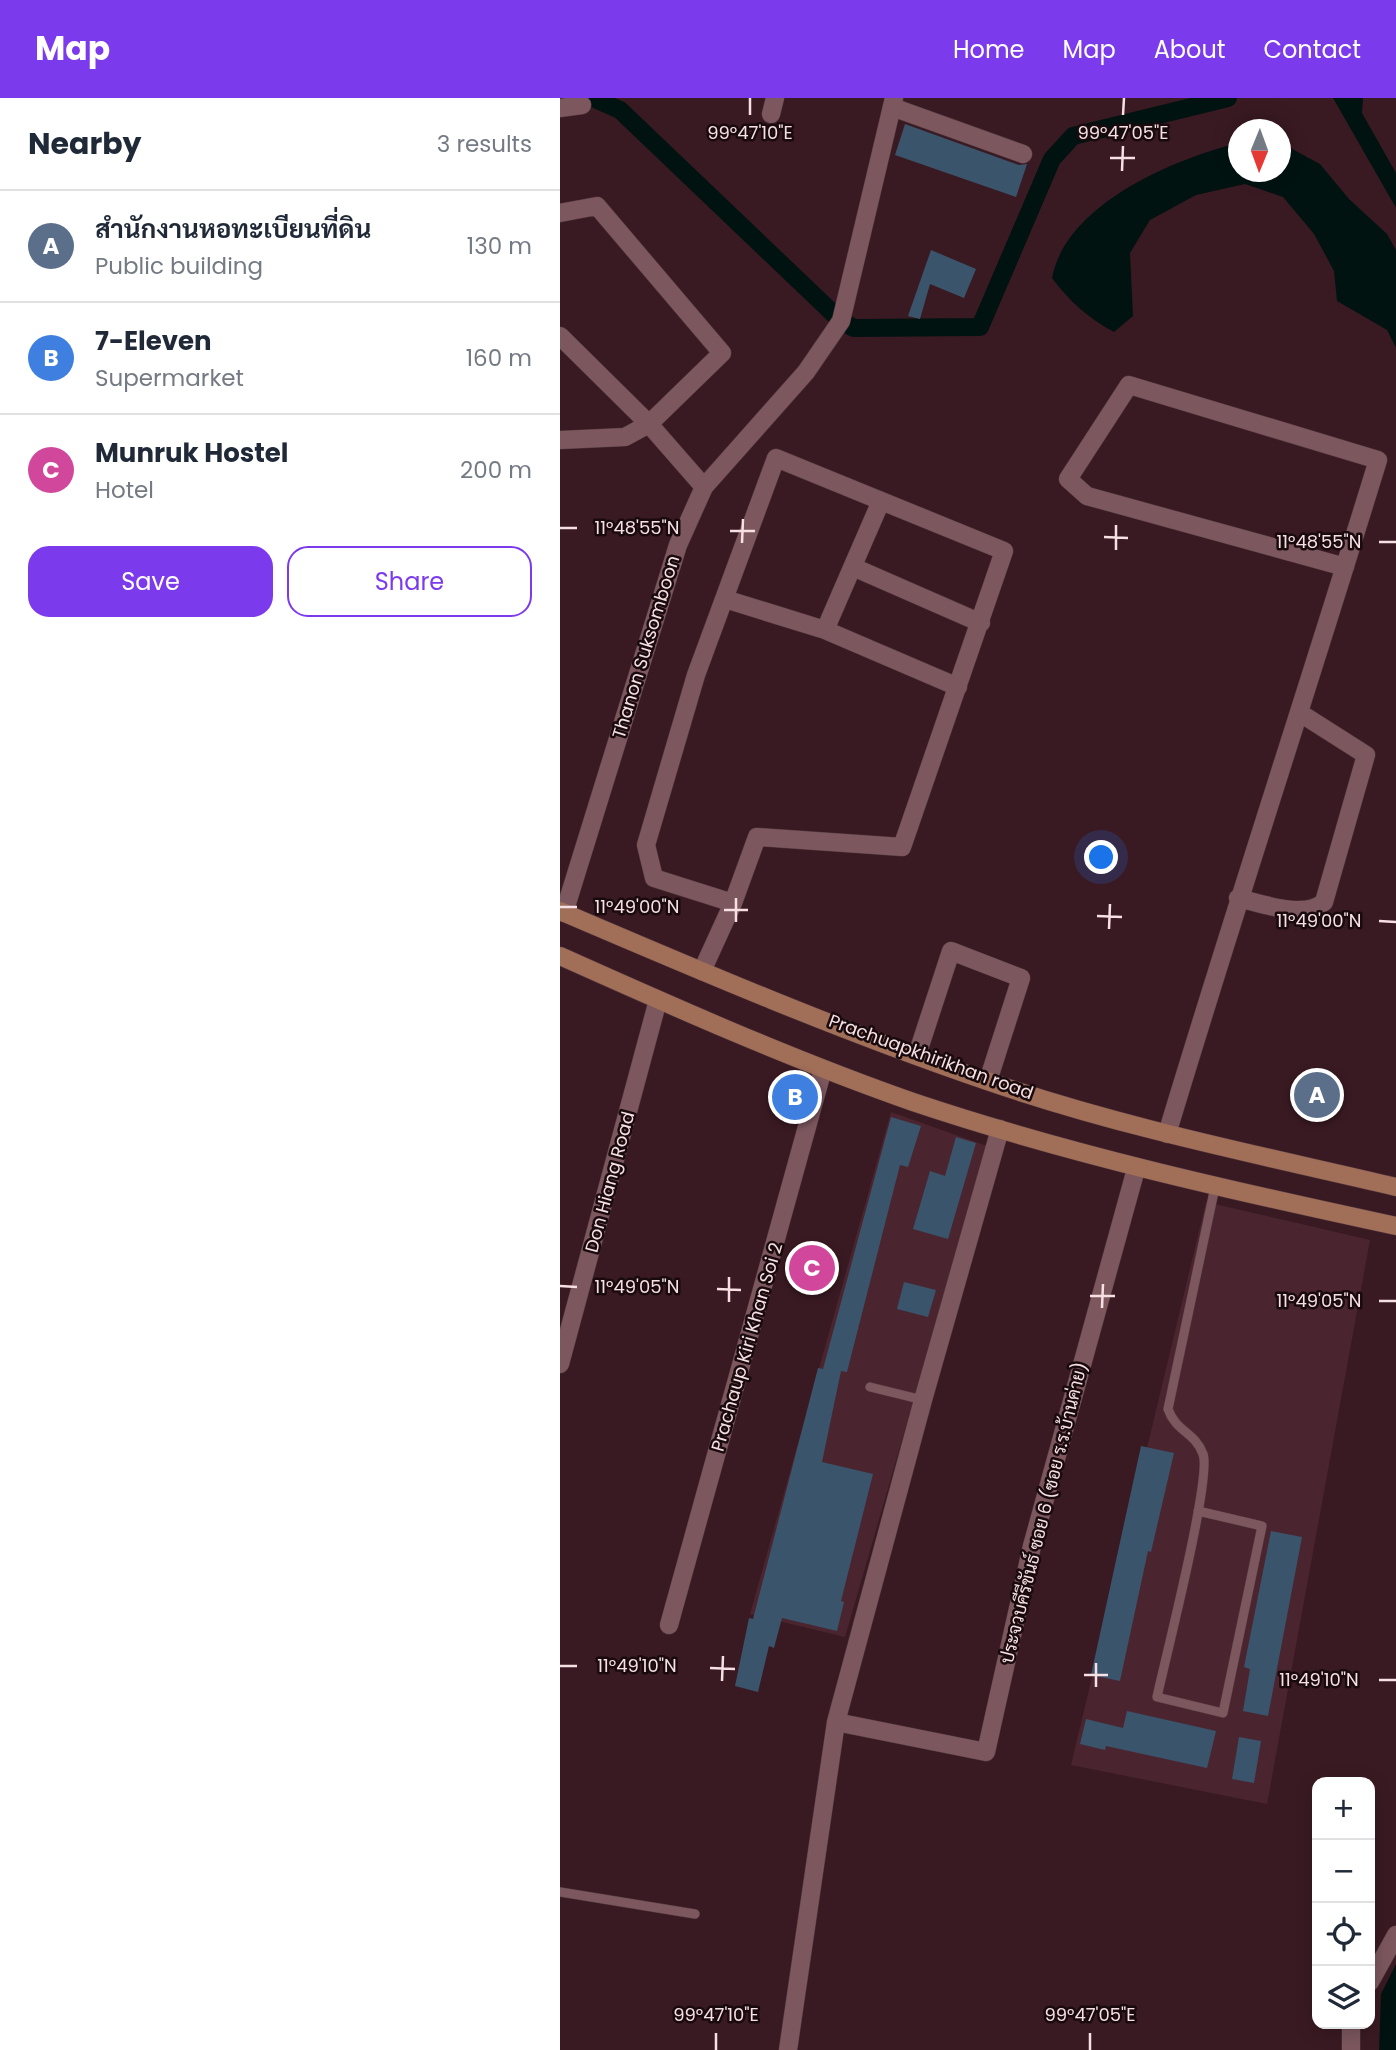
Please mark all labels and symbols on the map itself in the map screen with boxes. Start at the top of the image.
north arrow [1228,119,1291,182]
text: 99°47'10"E [707,120,793,145]
text: 99°47'05"E [1077,120,1169,145]
text: 11°48'55"N [595,515,679,540]
text: 11°48'55"N [1277,529,1361,554]
street label: Thanon Suksomboon [606,552,685,742]
your location [1084,840,1118,874]
text: 11°49'00"N [595,894,679,919]
text: 11°49'00"N [1277,908,1361,933]
street label: Prachuapkhirikhan road [825,1008,1037,1105]
pin: A [1294,1069,1340,1121]
pin: B [772,1071,818,1123]
street label: Don Hiang Road [579,1109,640,1255]
street label: Prachaup Kiri Khan Soi 2 [705,1240,788,1454]
pin: C [789,1242,835,1294]
text: 11°49'05"N [595,1274,679,1299]
text: 11°49'05"N [1277,1288,1361,1313]
street label: ประจวบคีรีขันธ์ ซอย 6 (ซอย ร.ร.บ้านค่าย) [994,1359,1093,1666]
text: 11°49'10"N [597,1653,677,1678]
text: 11°49'10"N [1279,1667,1359,1692]
text: 99°47'10"E [673,2002,759,2027]
text: 99°47'05"E [1044,2002,1136,2027]

